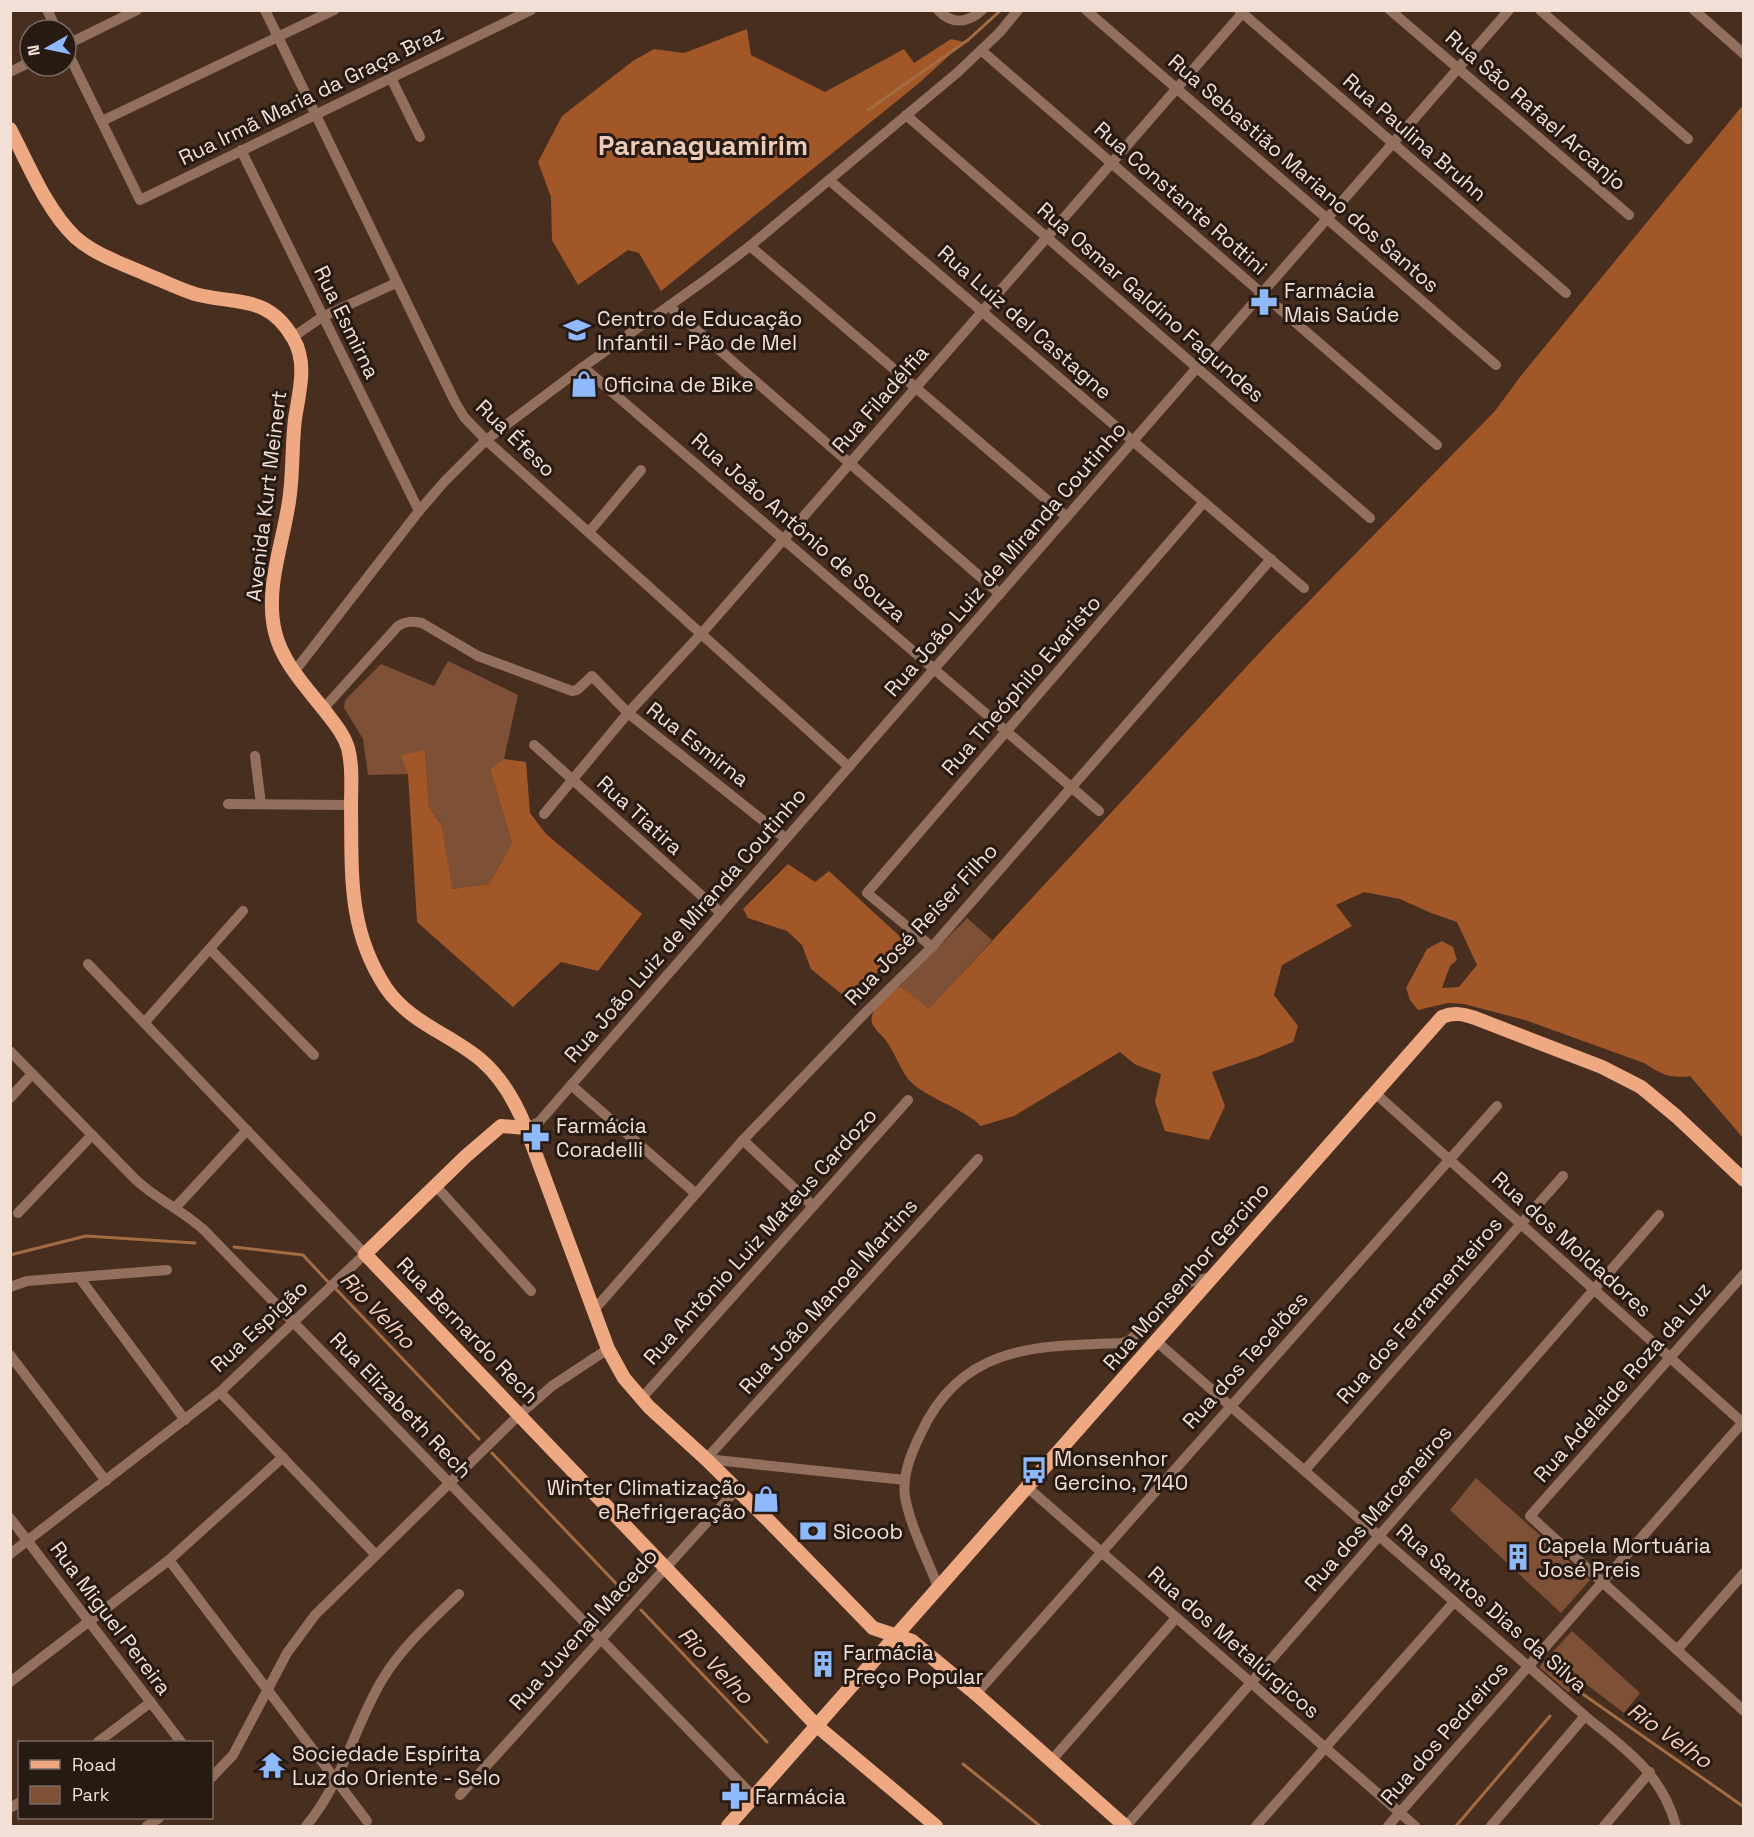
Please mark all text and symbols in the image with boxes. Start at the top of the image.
north arrow [18,18,78,78]
street label: Rua Irmã Maria da Graça Braz [174,19,448,171]
street label: Rua São Rafael Arcanjo [1440,24,1632,196]
text: N [22,43,45,57]
street label: Rua Sebastião Mariano dos Santos [1163,48,1445,298]
street label: Rua Paulina Bruhn [1338,67,1492,207]
street label: Rua Constante Rottini [1089,115,1273,281]
district label: Paranaguamirim [598,128,808,163]
street label: Rua Osmar Galdino Fagundes [1032,196,1270,408]
street label: Rua Luiz del Castagne [932,239,1118,405]
street label: Rua Esmirna [308,261,386,383]
place label: Farmácia Mais Saúde [1284,277,1399,328]
pharmacy icon: Farmácia Mais Saúde [1249,287,1279,317]
place label: Centro de Educação Infantil - Pão de Mel [597,305,802,356]
school or university icon: Centro de Educação Infantil - Pão de Mel [562,315,592,345]
street label: Rua Filadélfia [826,340,934,458]
shop icon: Oficina de Bike [569,369,599,399]
place label: Oficina de Bike [604,371,754,398]
street label: Avenida Kurt Meinert [240,389,292,603]
street label: Rua Éfeso [470,393,562,483]
street label: Rua João Luiz de Miranda Coutinho [878,416,1132,702]
street label: Rua João Antônio de Souza [686,426,912,628]
street label: Rua Theóphilo Evaristo [935,589,1107,781]
street label: Rua Esmirna [641,696,755,792]
street label: Rua Tiatira [592,769,688,861]
street label: Rua João Luiz de Miranda Coutinho [558,782,812,1068]
street label: Rua José Reiser Filho [839,837,1003,1011]
street label: Rua Antônio Luiz Mateus Cardozo [637,1102,883,1370]
place label: Farmácia Coradelli [556,1112,647,1163]
pharmacy icon: Farmácia Coradelli [521,1122,551,1152]
street label: Rua dos Moldadores [1487,1165,1657,1323]
street label: Rua Monsenhor Gercino [1097,1176,1275,1376]
street label: Rua João Manoel Martins [733,1192,923,1400]
street label: Rua dos Ferramenteiros [1330,1211,1508,1409]
street label: Rua Bernardo Rech [391,1251,545,1409]
water label: Rio Velho [334,1266,423,1355]
street label: Rua Espigão [205,1274,313,1378]
street label: Rua Adelaide Roza da Luz [1528,1276,1716,1488]
street label: Rua dos Tecelões [1176,1286,1314,1434]
street label: Rua Elizabeth Rech [324,1326,478,1484]
street label: Rua dos Marceneiros [1298,1419,1458,1597]
place label: Monsenhor Gercino, 7140 [1054,1445,1188,1496]
bus stop icon: Monsenhor Gercino, 7140 [1019,1455,1049,1485]
place label: Winter Climatização e Refrigeração [547,1474,746,1525]
shop icon: Winter Climatização e Refrigeração [751,1484,781,1514]
bank icon: Sicoob [798,1516,828,1546]
place label: Sicoob [833,1518,903,1545]
street label: Rua Santos Dias da Silva [1391,1518,1593,1698]
place label: Capela Mortuária José Preis [1538,1532,1711,1583]
street label: Rua Miguel Pereira [44,1536,178,1700]
street label: Rua Juvenal Macedo [503,1542,663,1716]
building icon: Capela Mortuária José Preis [1503,1542,1533,1572]
street label: Rua dos Metalúrgicos [1142,1560,1326,1724]
water label: Rio Velho [672,1621,761,1710]
place label: Farmácia Preço Popular [843,1639,983,1690]
building icon: Farmácia Preço Popular [808,1649,838,1679]
street label: Rua dos Pedreiros [1374,1656,1514,1810]
water label: Rio Velho [1622,1696,1719,1775]
place label: Sociedade Espírita Luz do Oriente - Selo [292,1740,501,1791]
legend [18,1741,213,1819]
temple icon: Sociedade Espírita Luz do Oriente - Selo [257,1750,287,1780]
text: Road [72,1753,116,1776]
pharmacy icon: Farmácia [720,1781,750,1811]
text: Park [72,1783,110,1806]
place label: Farmácia [755,1783,846,1810]

